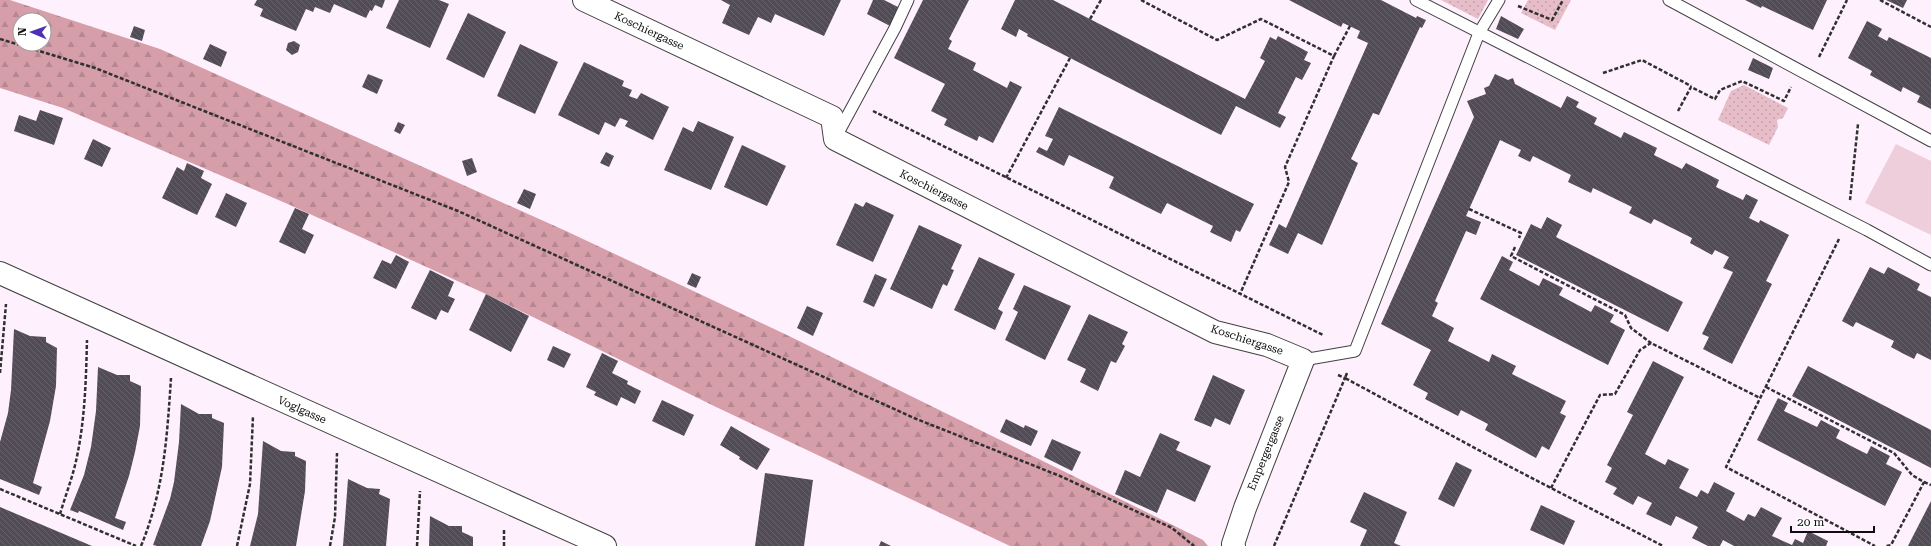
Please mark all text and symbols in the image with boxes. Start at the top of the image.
street label: Koschiergasse [612,9,686,53]
north arrow [12,12,52,52]
text: N [16,27,29,36]
street label: Koschiergasse [898,167,970,213]
street label: Koschiergasse [1209,322,1285,358]
street label: Voglgasse [276,394,328,426]
street label: Empergergasse [1245,414,1287,492]
scale bar [1791,508,1874,534]
text: 20 m [1797,515,1824,529]

